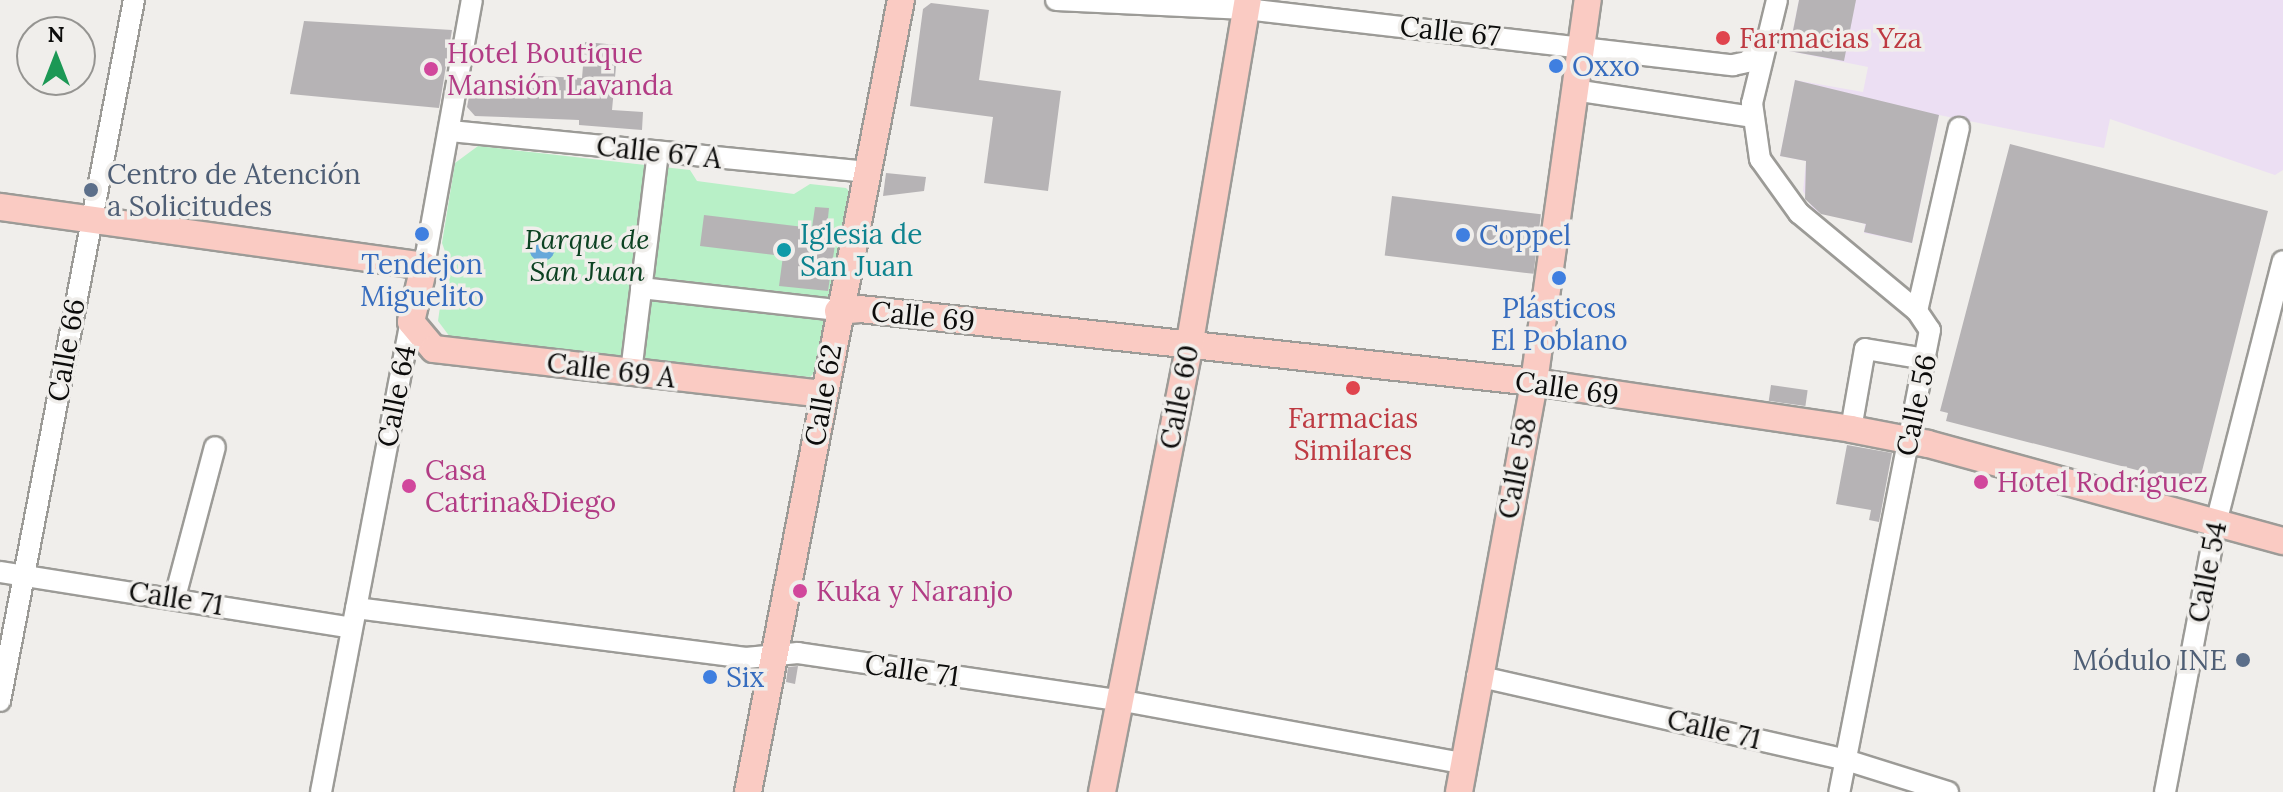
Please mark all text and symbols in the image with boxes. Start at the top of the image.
street label: Calle 67 [1398,9,1502,53]
north arrow [16,16,96,96]
text: N [47,20,65,48]
place label: Farmacias Yza [1739,21,1922,55]
marker: Farmacias Yza [1714,29,1732,47]
place label: Hotel Boutique Mansión Lavanda [447,36,673,102]
place label: Oxxo [1572,49,1640,83]
marker: Oxxo [1547,57,1565,75]
marker: Hotel Boutique Mansión Lavanda [422,60,440,78]
street label: Calle 67 A [595,129,723,175]
place label: Centro de Atención a Solicitudes [107,157,361,223]
marker: Centro de Atención a Solicitudes [82,181,100,199]
place label: Iglesia de San Juan [800,217,922,283]
place label: Coppel [1479,218,1571,252]
park label: Parque de San Juan [525,222,649,288]
marker: Tendejon Miguelito [413,225,431,243]
marker: Coppel [1454,226,1472,244]
marker: Iglesia de San Juan [775,241,793,259]
place label: Tendejon Miguelito [360,247,484,313]
marker: Plásticos El Poblano [1550,269,1568,287]
place label: Plásticos El Poblano [1490,291,1628,357]
street label: Calle 69 [869,294,977,338]
street label: Calle 66 [40,296,92,404]
street label: Calle 62 [798,341,848,449]
street label: Calle 64 [370,342,422,450]
street label: Calle 60 [1152,342,1206,452]
street label: Calle 69 A [545,345,677,395]
street label: Calle 56 [1889,351,1943,459]
street label: Calle 69 [1513,364,1621,412]
marker: Farmacias Similares [1344,379,1362,397]
place label: Farmacias Similares [1288,401,1418,467]
street label: Calle 58 [1491,414,1543,522]
place label: Casa Catrina&Diego [425,453,616,519]
place label: Hotel Rodríguez [1997,465,2208,499]
marker: Hotel Rodríguez [1972,473,1990,491]
marker: Casa Catrina&Diego [400,477,418,495]
street label: Calle 54 [2181,519,2233,625]
street label: Calle 71 [127,574,225,622]
place label: Kuka y Naranjo [816,574,1013,608]
marker: Kuka y Naranjo [791,582,809,600]
place label: Módulo INE [2072,643,2227,677]
street label: Calle 71 [863,647,961,693]
marker: Módulo INE [2234,651,2252,669]
place label: Six [726,660,764,694]
marker: Six [701,668,719,686]
street label: Calle 71 [1664,702,1764,756]

